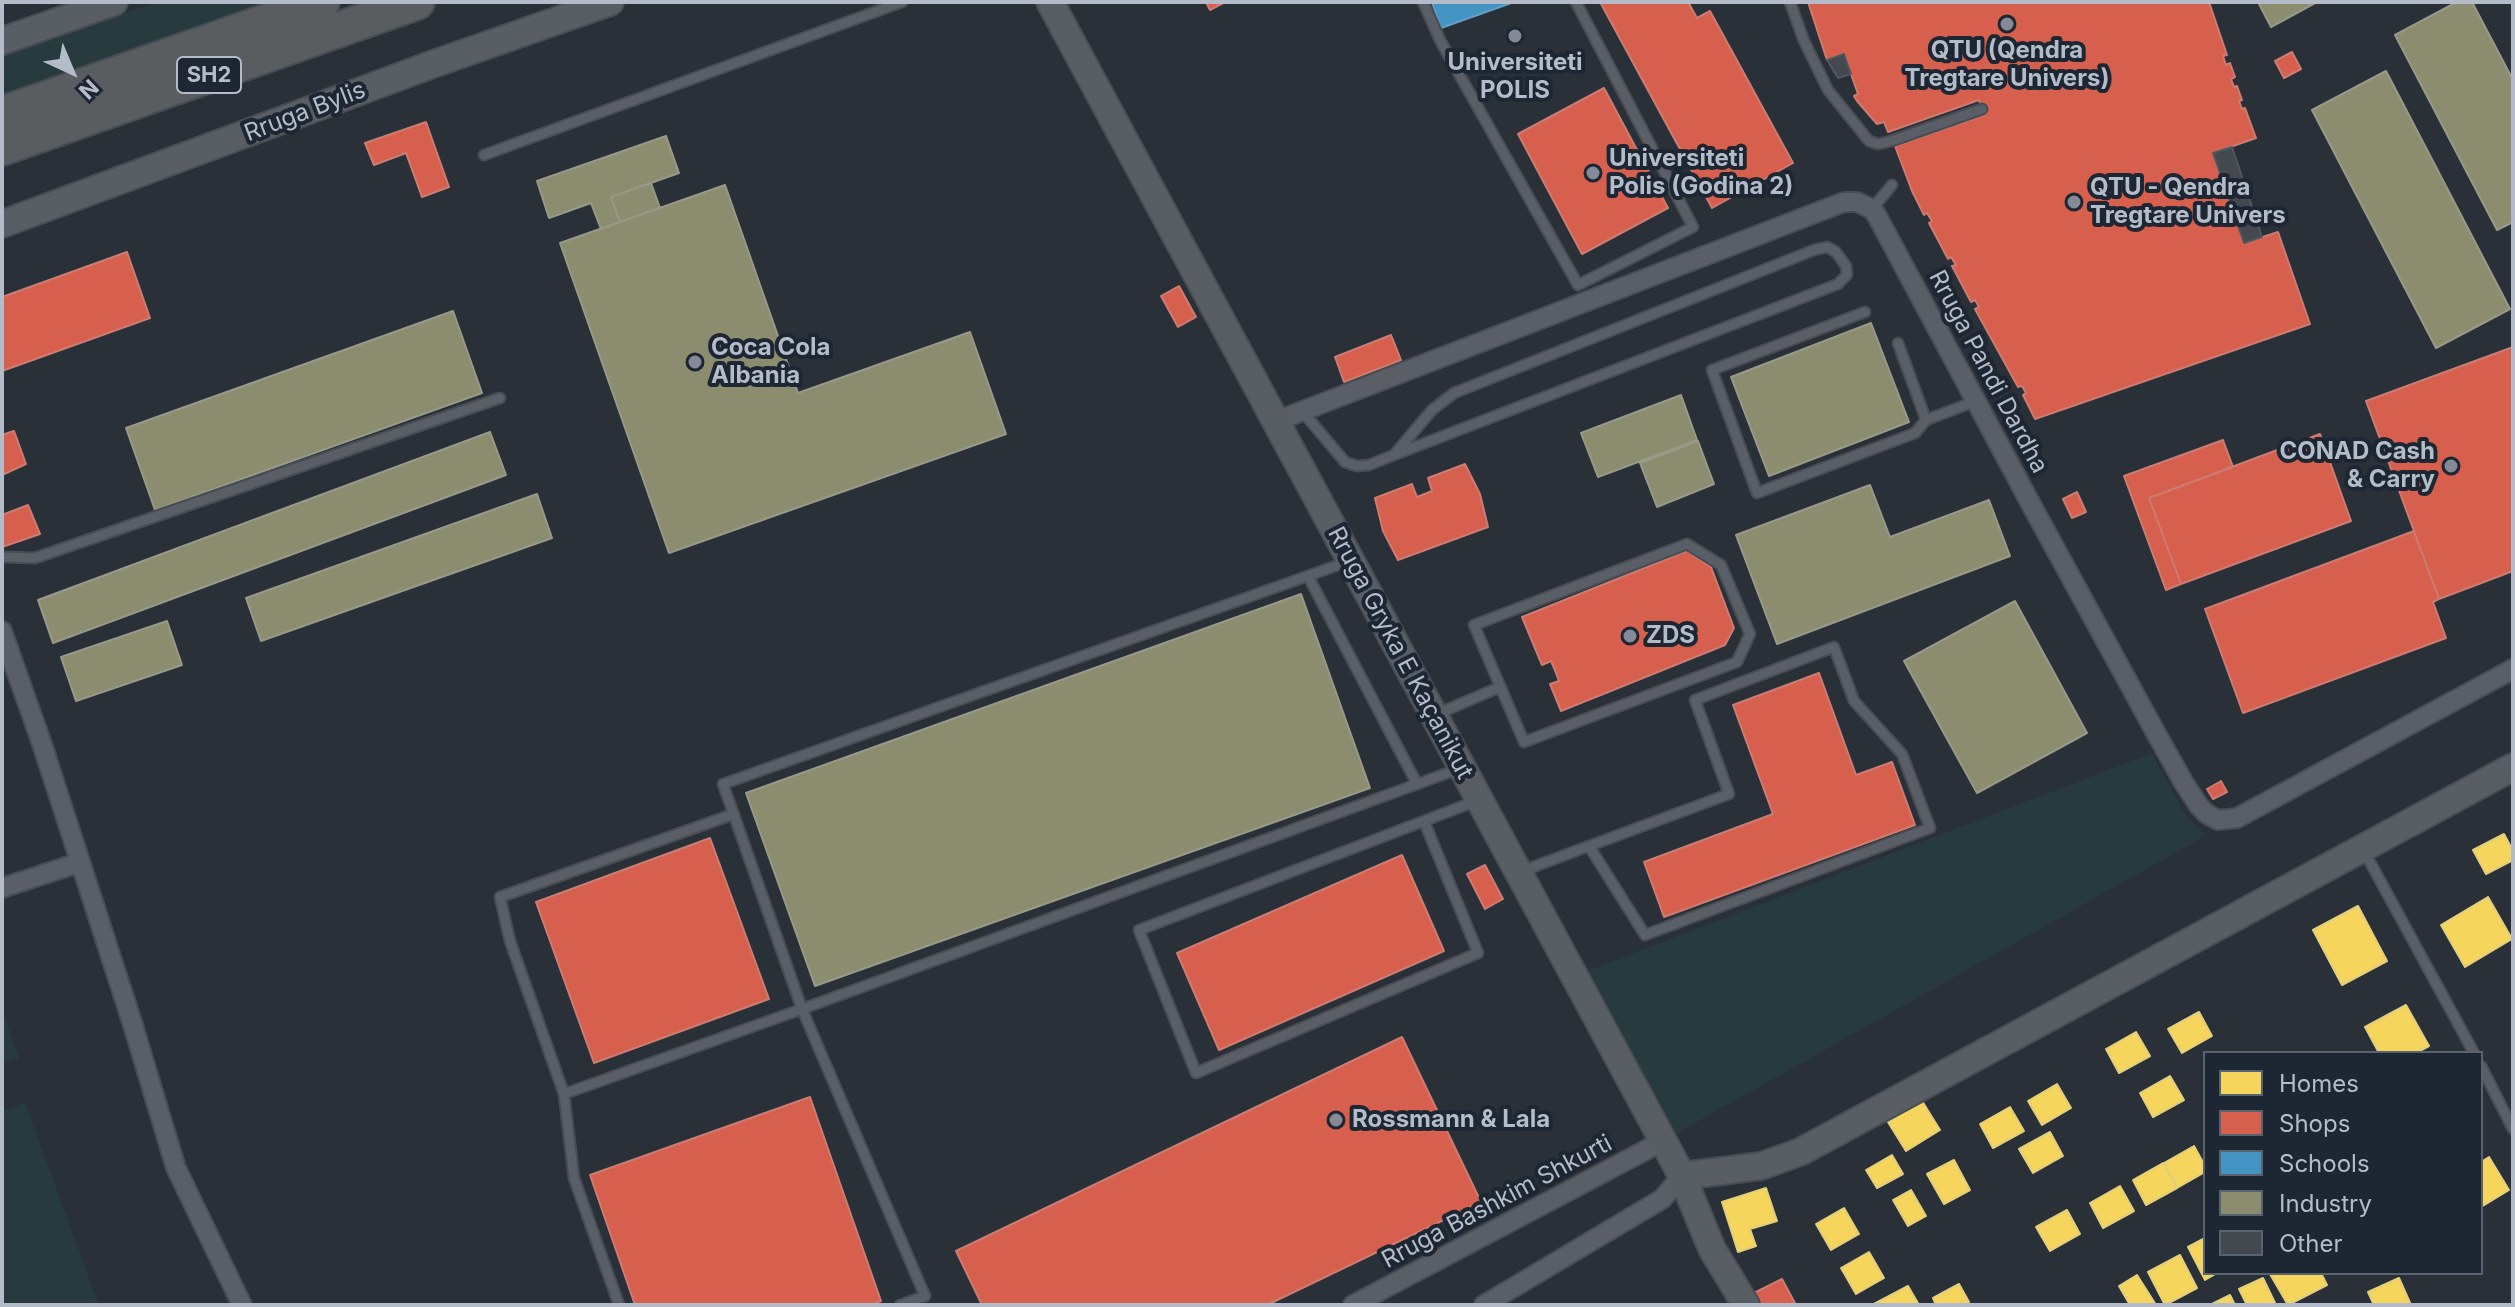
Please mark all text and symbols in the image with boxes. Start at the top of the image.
marker: QTU (Qendra Tregtare Univers) [1998,15,2016,33]
marker: Universiteti POLIS [1506,27,1524,45]
north arrow [32,32,112,112]
place label: QTU (Qendra Tregtare Univers) [1905,37,2109,93]
place label: Universiteti POLIS [1447,49,1583,105]
road number: SH2 [177,57,241,93]
text: N [74,74,104,104]
street label: Rruga Bylis [240,76,370,148]
place label: Universiteti Polis (Godina 2) [1609,145,1793,201]
marker: Universiteti Polis (Godina 2) [1584,164,1602,182]
place label: QTU - Qendra Tregtare Univers [2090,174,2286,230]
marker: QTU - Qendra Tregtare Univers [2065,193,2083,211]
street label: Rruga Pandi Dardha [1922,266,2054,478]
place label: Coca Cola Albania [711,334,830,390]
marker: Coca Cola Albania [686,353,704,371]
place label: CONAD Cash & Carry [2279,438,2435,494]
marker: CONAD Cash & Carry [2442,457,2460,475]
street label: Rruga Gryka E Kaçanikut [1321,522,1479,784]
place label: ZDS [1646,622,1695,650]
marker: ZDS [1621,627,1639,645]
legend [2203,1051,2483,1275]
text: Homes [2279,1069,2359,1098]
place label: Rossmann & Lala [1352,1106,1550,1134]
text: Shops [2279,1109,2350,1138]
marker: Rossmann & Lala [1327,1111,1345,1129]
street label: Rruga Bashkim Shkurti [1377,1129,1617,1275]
text: Schools [2279,1149,2370,1178]
text: Industry [2279,1189,2372,1218]
text: Other [2279,1229,2342,1258]

